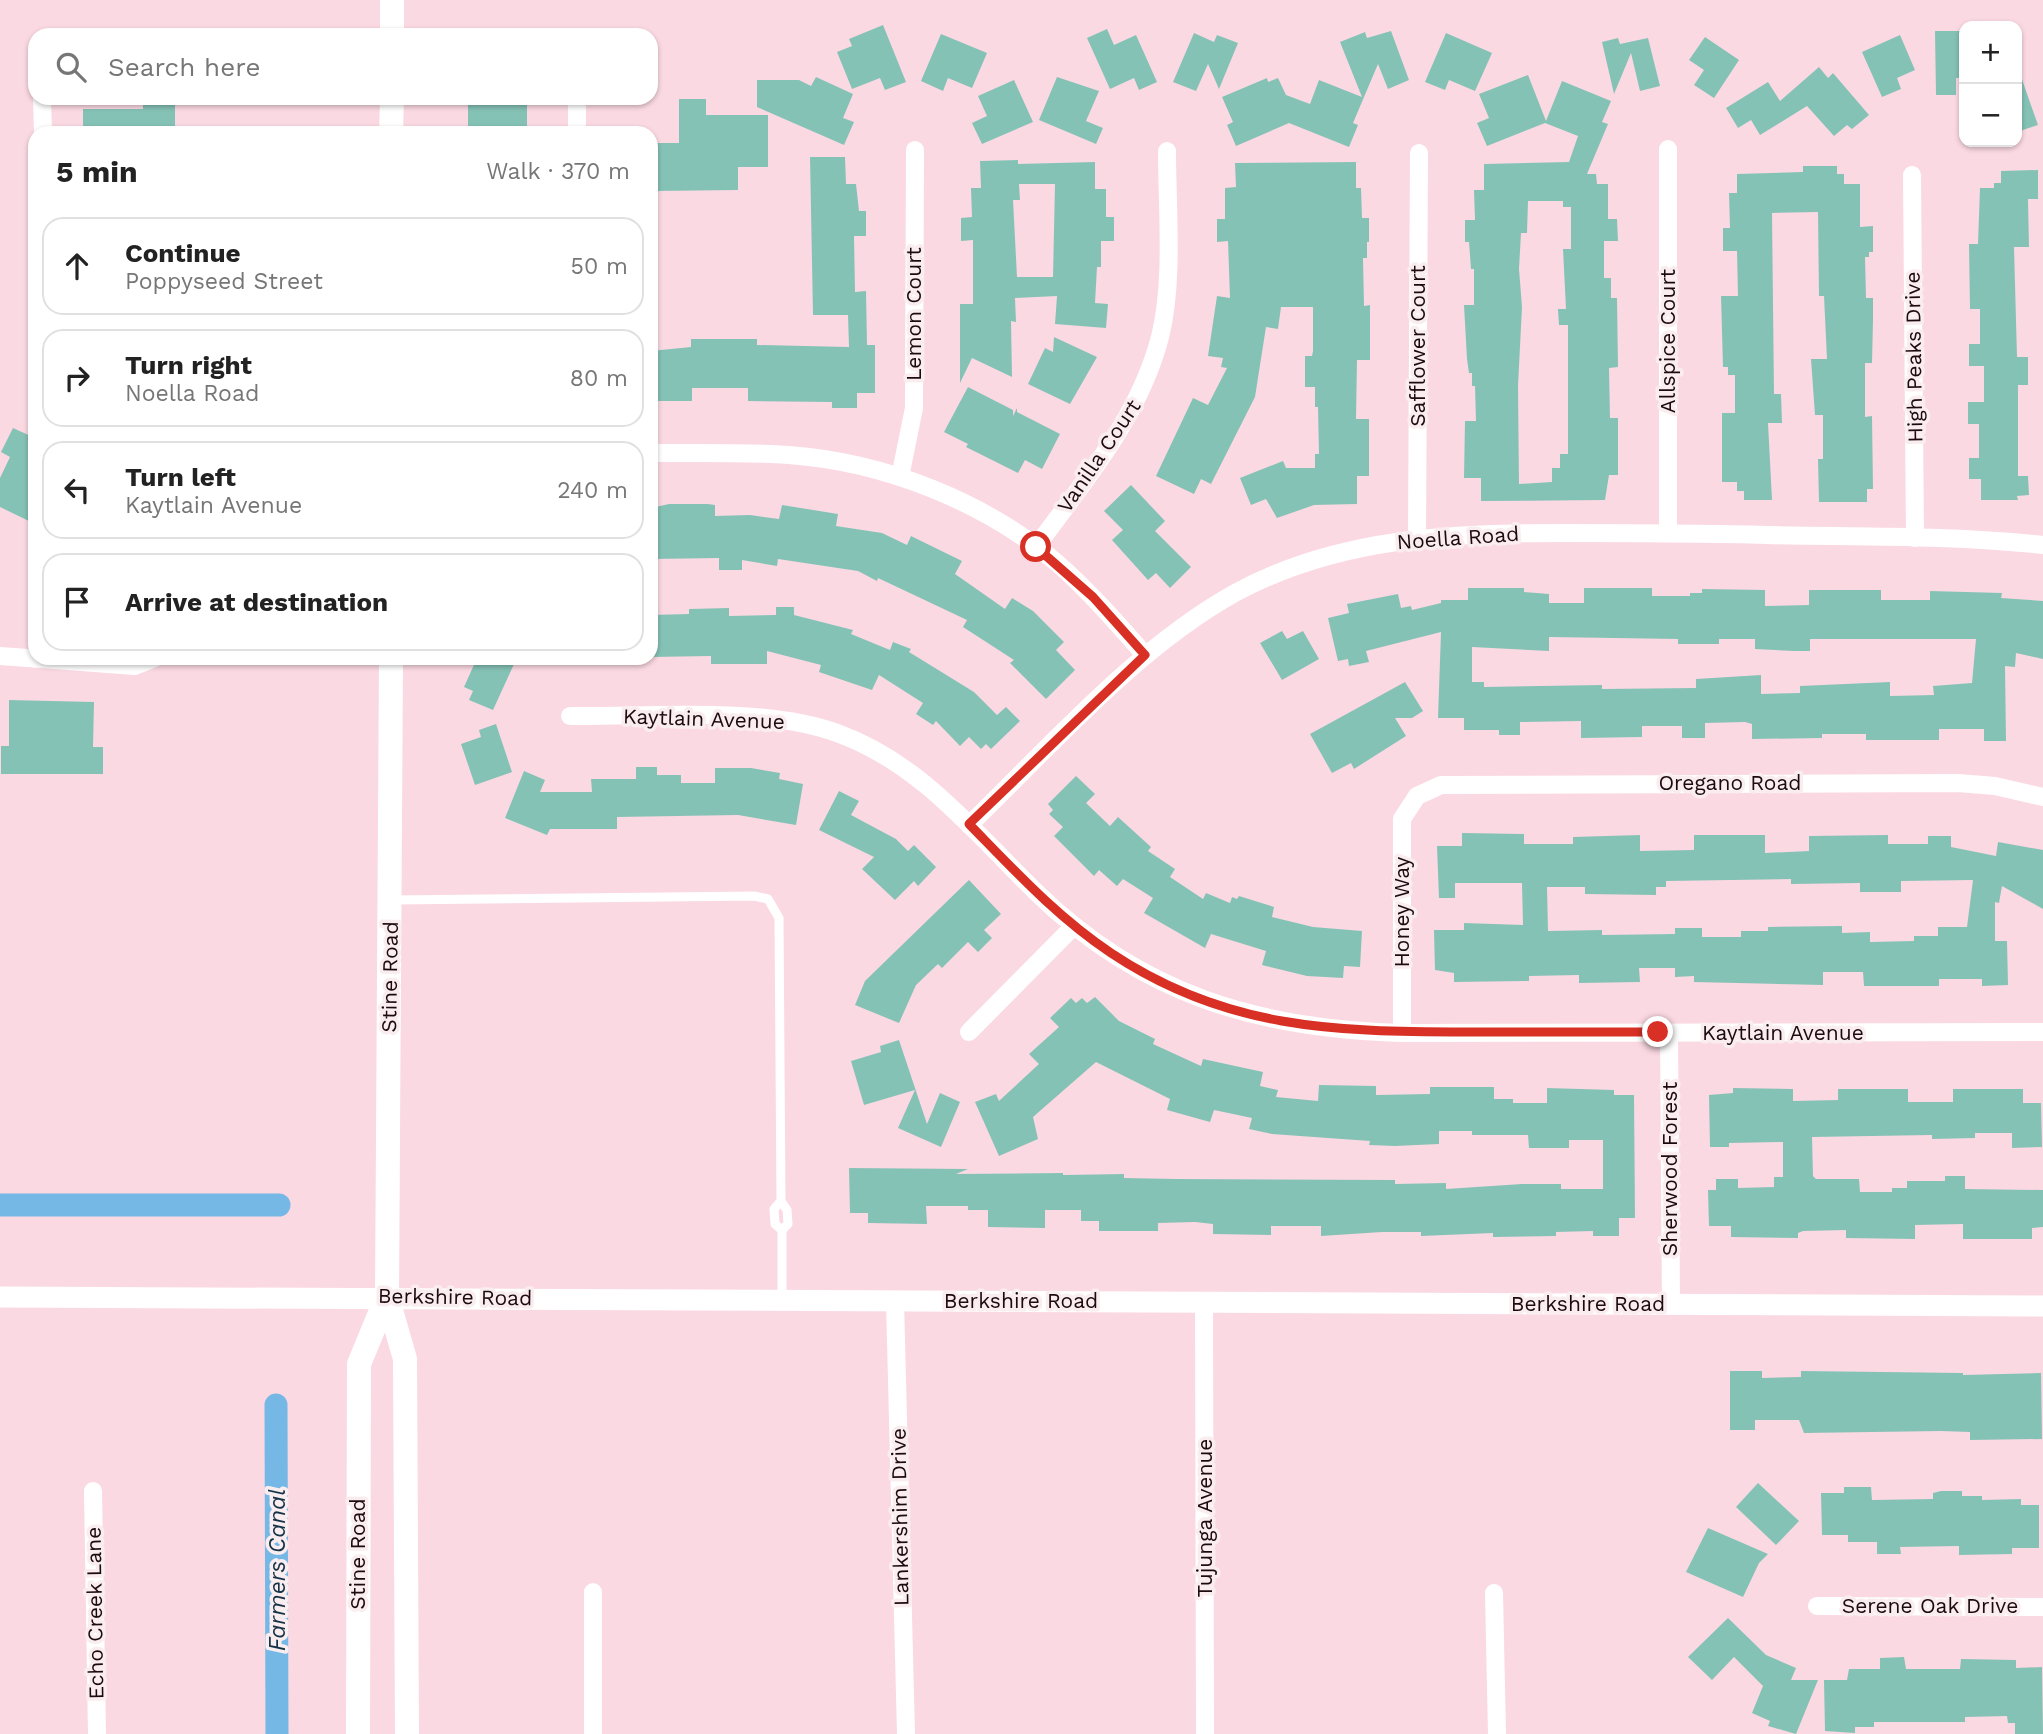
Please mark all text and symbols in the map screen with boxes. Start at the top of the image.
map controls [1959,21,2022,147]
button: + [1959,21,2022,84]
search box [28,28,658,105]
icon: search [52,48,90,86]
text: Search here [108,52,260,82]
button: − [1959,84,2022,147]
text: 5 min [56,154,138,189]
text: Walk · 370 m [486,158,630,185]
text: Continue [125,238,241,268]
icon: ahead [58,247,96,285]
street label: Lemon Court [901,247,926,381]
text: 50 m [571,253,628,280]
street label: Safflower Court [1405,265,1430,427]
text: Poppyseed Street [125,268,323,295]
street label: Allspice Court [1655,269,1680,413]
street label: High Peaks Drive [1900,271,1927,443]
text: Turn right [125,350,252,380]
icon: right [58,359,96,397]
text: 80 m [570,365,628,392]
text: Noella Road [125,380,259,407]
street label: Vanilla Court [1052,394,1146,517]
text: Turn left [125,462,236,492]
icon: left [58,471,96,509]
text: 240 m [557,477,628,504]
text: Kaytlain Avenue [125,492,302,519]
street label: Noella Road [1396,521,1520,554]
route start [1020,531,1051,562]
icon: arrive [58,583,96,621]
text: Arrive at destination [125,587,388,617]
street label: Kaytlain Avenue [623,703,785,734]
street label: Oregano Road [1658,770,1802,795]
street label: Honey Way [1389,856,1414,967]
street label: Stine Road [376,921,403,1033]
route end [1642,1016,1673,1047]
street label: Kaytlain Avenue [1702,1020,1864,1045]
street label: Sherwood Forest [1657,1082,1682,1256]
street label: Berkshire Road [378,1283,532,1310]
street label: Berkshire Road [944,1288,1098,1313]
street label: Berkshire Road [1511,1291,1665,1316]
street label: Lankershim Drive [885,1428,914,1606]
street label: Tujunga Avenue [1192,1439,1217,1598]
water label: Farmers Canal [264,1489,291,1651]
street label: Stine Road [345,1498,370,1610]
street label: Echo Creek Lane [80,1527,109,1699]
street label: Serene Oak Drive [1842,1593,2018,1618]

